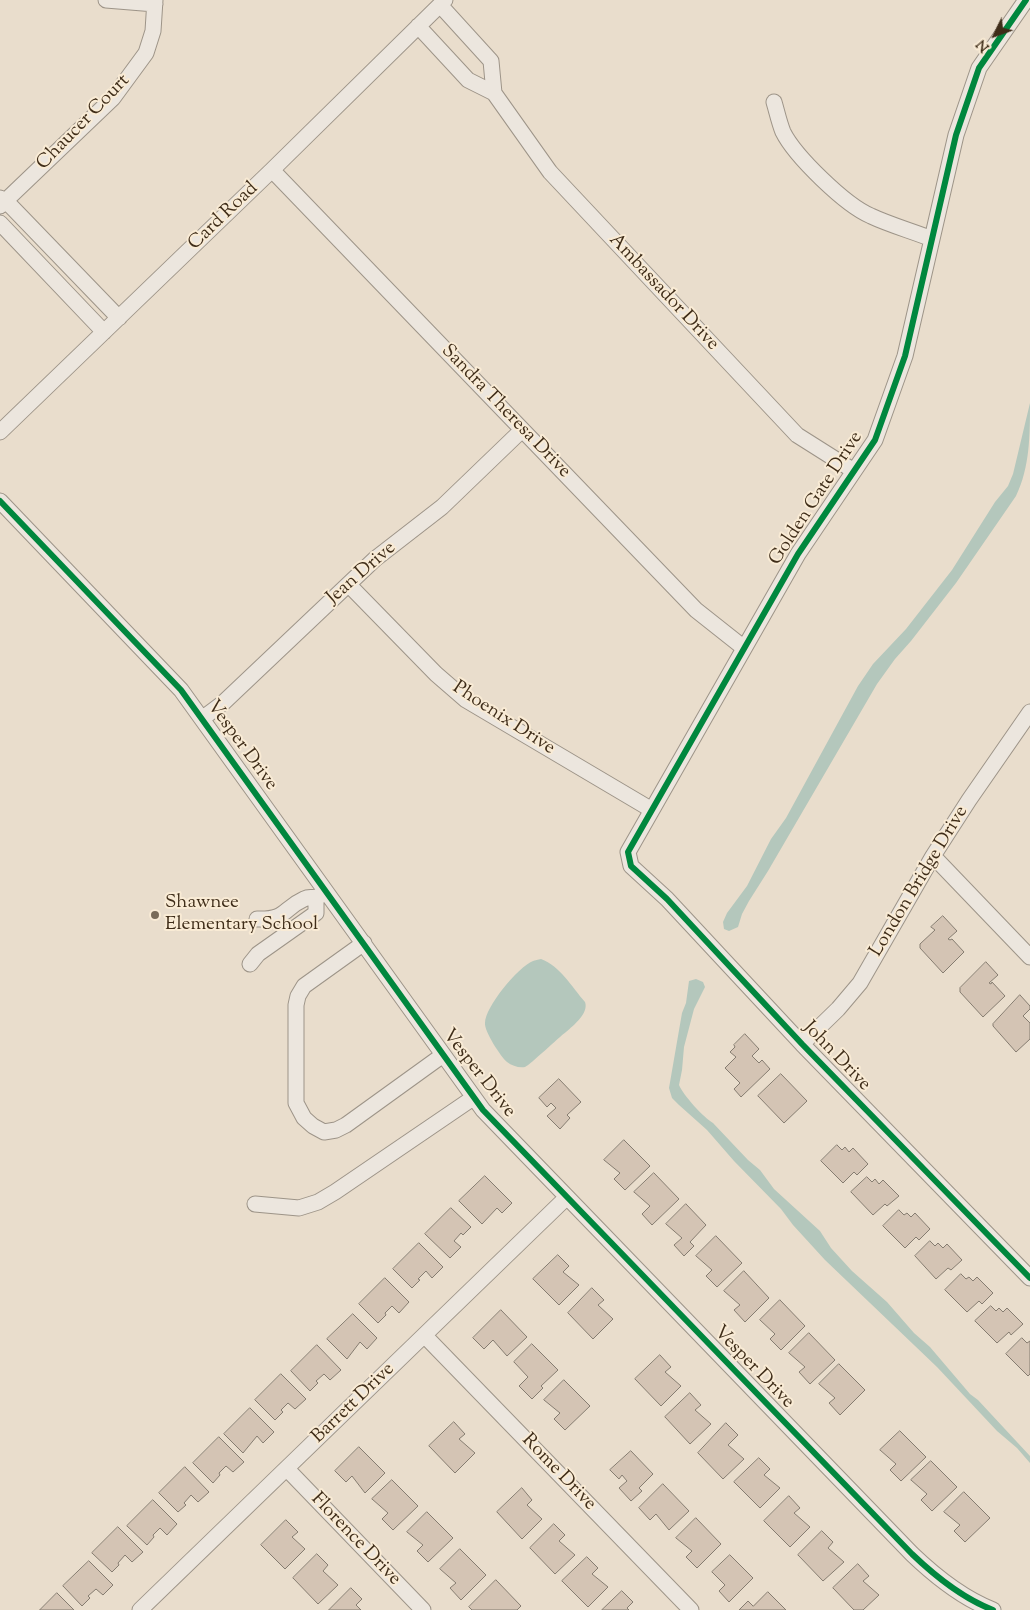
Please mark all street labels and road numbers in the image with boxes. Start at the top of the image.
street label: Chaucer Court [33,70,135,176]
street label: Card Road [184,178,264,256]
street label: Ambassador Drive [603,230,723,356]
street label: Sandra Theresa Drive [435,341,575,483]
street label: Golden Gate Drive [765,428,869,570]
street label: Jean Drive [323,538,401,610]
street label: Phoenix Drive [447,677,559,761]
street label: Vesper Drive [201,696,281,796]
street label: London Bridge Drive [866,802,974,962]
street label: John Drive [797,1017,875,1097]
street label: Vesper Drive [436,1025,520,1123]
street label: Vesper Drive [708,1322,798,1414]
street label: Barrett Drive [308,1359,400,1449]
street label: Rome Drive [516,1430,600,1516]
street label: Florence Drive [305,1489,405,1591]

